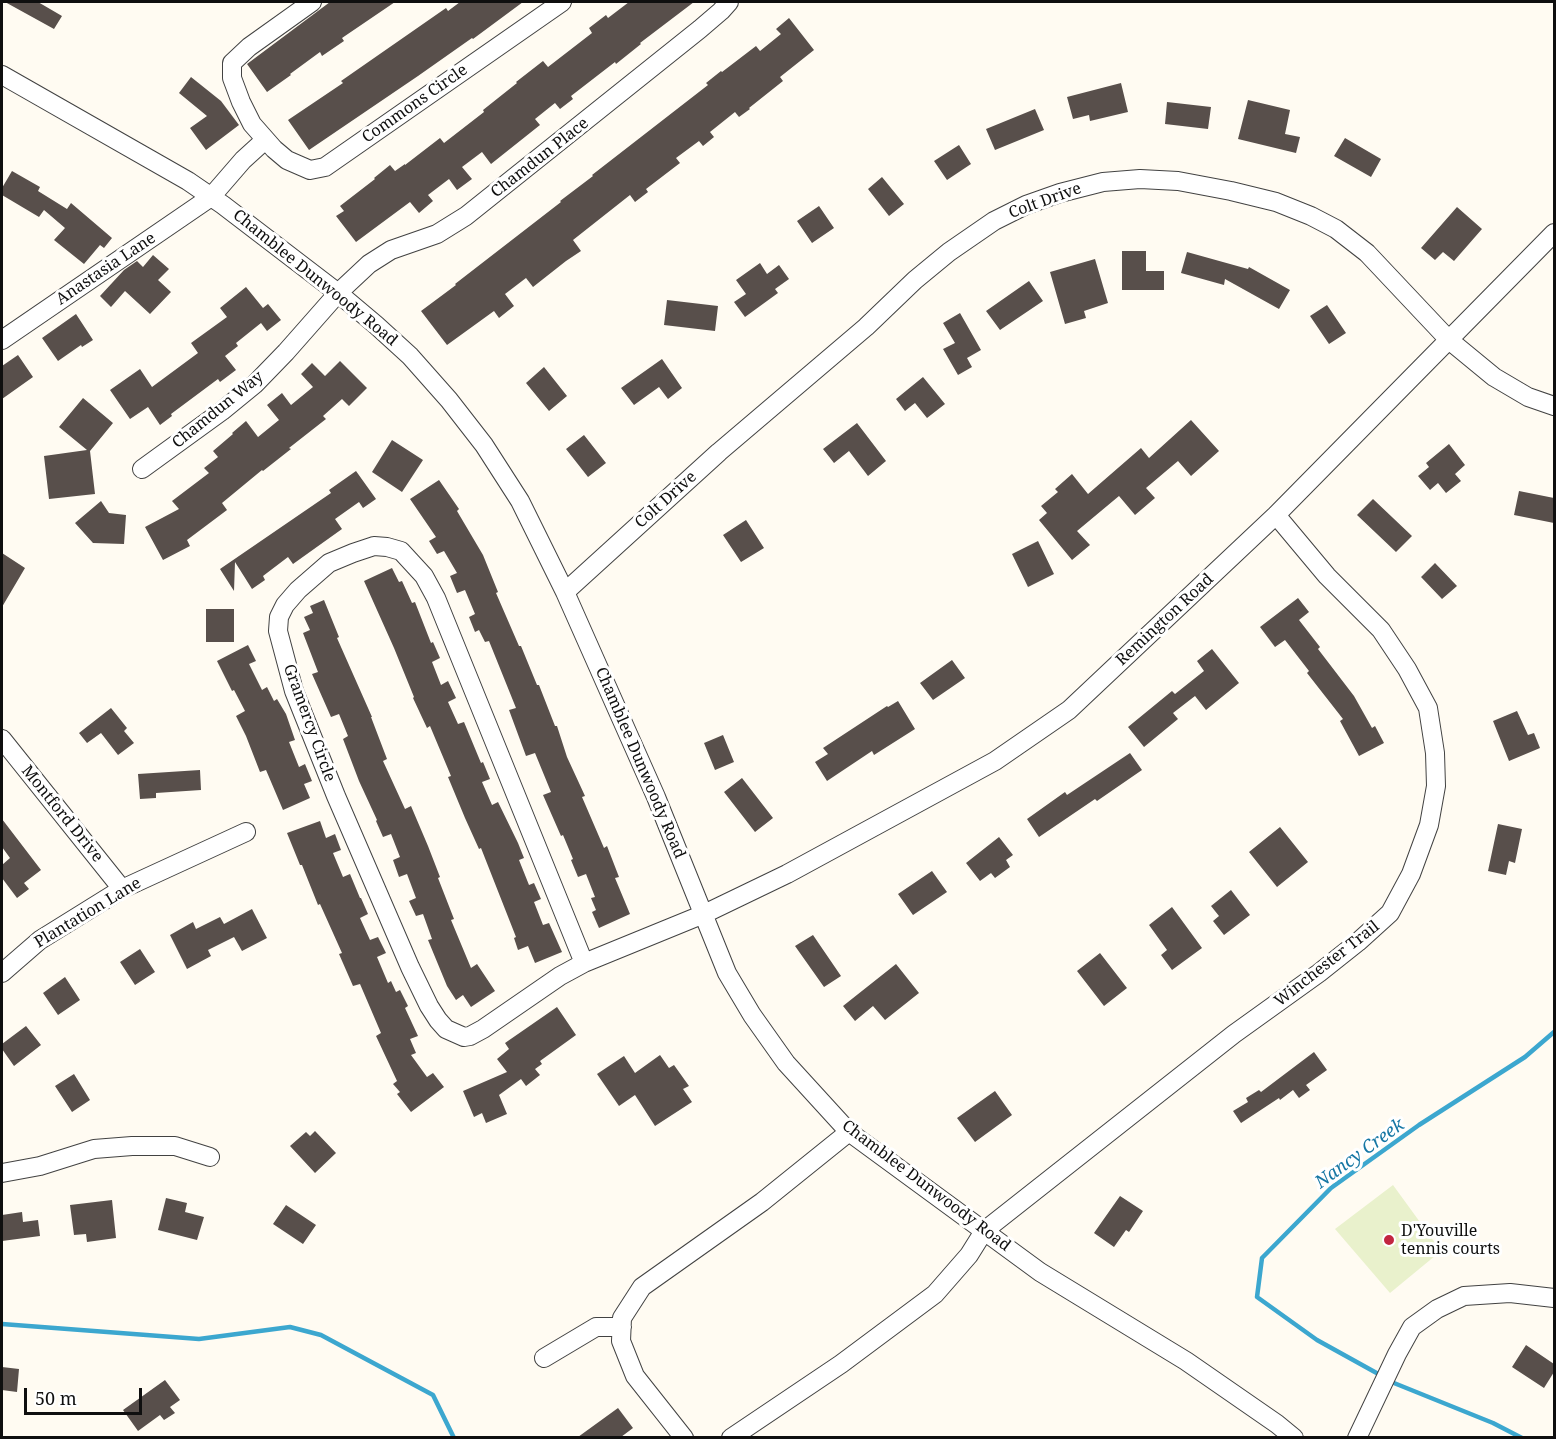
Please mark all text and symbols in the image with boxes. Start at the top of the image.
street label: Commons Circle [359,61,471,147]
street label: Chamdun Place [487,114,593,202]
street label: Colt Drive [1006,179,1084,223]
street label: Chamblee Dunwoody Road [229,206,401,350]
street label: Anastasia Lane [53,229,159,309]
street label: Chamdun Way [168,367,268,453]
street label: Colt Drive [631,467,701,533]
street label: Remington Road [1112,570,1218,670]
street label: Gramercy Circle [279,662,339,784]
street label: Chamblee Dunwoody Road [591,664,689,862]
street label: Montford Drive [17,762,107,866]
street label: Plantation Lane [31,874,145,952]
street label: Winchester Trail [1271,917,1383,1011]
water label: Nancy Creek [1311,1114,1409,1194]
street label: Chamblee Dunwoody Road [838,1116,1014,1256]
place label: D'Youville tennis courts [1401,1221,1500,1259]
marker: D'Youville tennis courts [1382,1233,1396,1247]
scale bar [27,1376,146,1414]
text: 50 m [35,1386,77,1410]

